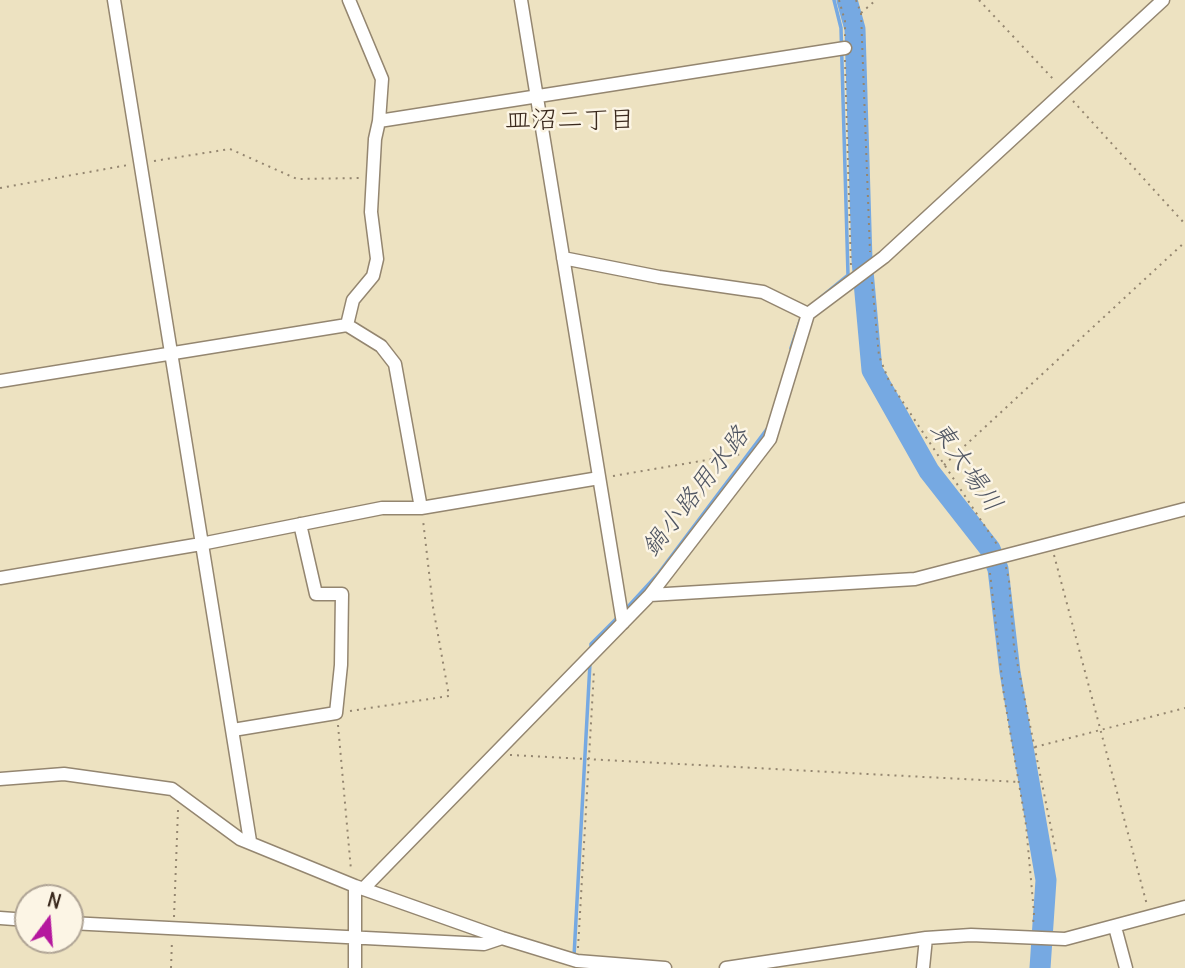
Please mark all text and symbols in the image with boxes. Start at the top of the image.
district label: 皿沼二丁目 [505,105,635,137]
water label: 東大場川 [923,415,1009,519]
water label: 鍋小路用水路 [636,421,756,563]
north arrow [14,884,84,954]
text: N [45,887,64,914]

